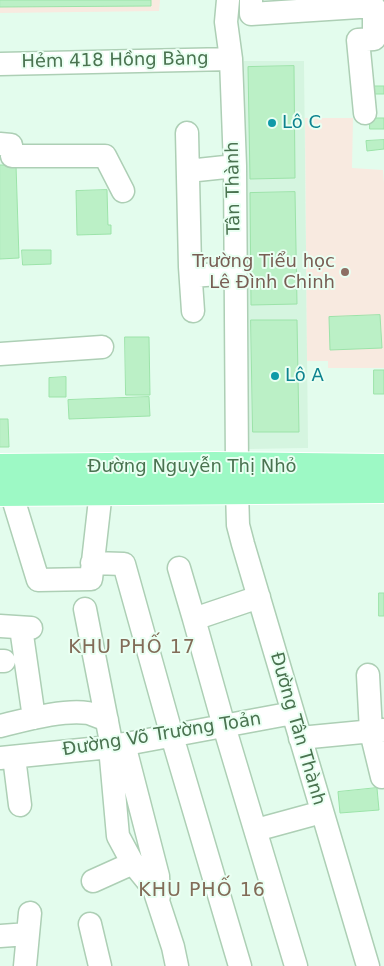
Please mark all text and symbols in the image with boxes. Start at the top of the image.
street label: Hẻm 418 Hồng Bàng [21,49,209,73]
place label: Lô C [282,112,321,134]
marker: Lô C [266,117,278,129]
street label: Tân Thành [222,141,246,235]
place label: Trường Tiểu học Lê Đình Chinh [192,251,335,294]
marker: Trường Tiểu học Lê Đình Chinh [339,266,351,278]
place label: Lô A [285,365,324,387]
marker: Lô A [269,370,281,382]
street label: Đường Nguyễn Thị Nhỏ [87,456,297,478]
district label: KHU PHỐ 17 [67,637,197,659]
street label: Đường Tân Thành [265,650,329,808]
street label: Đường Võ Trường Toản [61,709,263,761]
district label: KHU PHỐ 16 [137,880,267,902]

